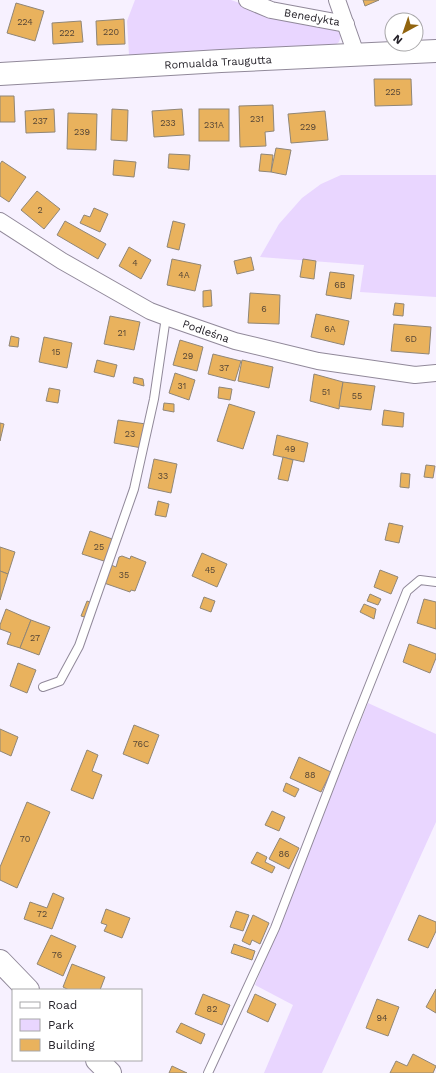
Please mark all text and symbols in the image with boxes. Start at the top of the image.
street label: Benedykta [283,6,341,29]
north arrow [384,12,424,52]
house number: 224 [17,17,33,27]
house number: 220 [103,27,119,37]
house number: 222 [59,28,75,38]
text: N [391,32,405,47]
street label: Romualda Traugutta [164,53,272,72]
house number: 225 [385,87,401,97]
house number: 231 [250,114,264,124]
house number: 237 [32,116,48,126]
house number: 233 [160,118,176,128]
house number: 231A [204,120,224,130]
house number: 229 [300,122,316,132]
house number: 239 [74,127,90,137]
house number: 2 [37,205,43,215]
house number: 4 [132,258,138,268]
house number: 4A [178,270,190,280]
house number: 6B [334,280,346,290]
house number: 6 [261,304,267,314]
street label: Podleśna [181,317,231,346]
house number: 6A [324,324,336,334]
house number: 21 [118,328,126,338]
house number: 6D [405,334,417,344]
house number: 15 [52,347,60,357]
house number: 29 [183,351,193,361]
house number: 37 [219,363,229,373]
house number: 31 [178,381,186,391]
house number: 51 [322,387,330,397]
house number: 55 [352,391,362,401]
house number: 23 [125,429,135,439]
house number: 49 [284,444,296,454]
house number: 33 [158,471,168,481]
house number: 25 [94,542,104,552]
house number: 45 [205,565,215,575]
house number: 35 [119,570,129,580]
house number: 27 [30,633,40,643]
house number: 76C [133,739,149,749]
house number: 88 [304,770,316,780]
house number: 70 [20,834,31,844]
house number: 86 [278,849,290,859]
house number: 72 [37,909,47,919]
house number: 76 [52,950,62,960]
legend [12,989,142,1061]
text: Road [48,998,77,1012]
house number: 82 [207,1004,217,1014]
house number: 94 [376,1013,388,1023]
text: Park [48,1018,74,1032]
text: Building [48,1038,95,1052]

